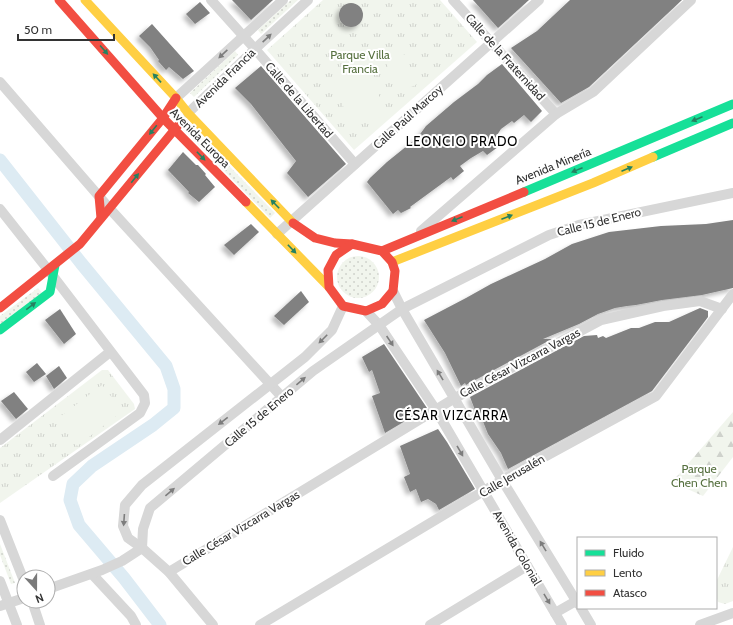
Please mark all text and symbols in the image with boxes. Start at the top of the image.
street label: Calle de la Fraternidad [462,10,548,103]
scale bar [18,16,114,42]
text: 50 m [24,22,52,37]
one-way arrow [262,33,272,43]
one-way arrow [99,45,108,56]
street label: Avenida Francia [191,45,258,110]
park label: Parque Villa Francia [330,47,390,76]
one-way arrow [218,50,228,59]
street label: Calle de la Libertad [262,59,337,141]
one-way arrow [153,73,162,83]
street label: Calle Paúl Marcoy [370,81,446,152]
street label: Avenida Europa [167,105,234,171]
one-way arrow [691,117,703,123]
one-way arrow [149,124,158,135]
district label: LEONCIO PRADO [406,133,518,149]
street label: Avenida Minería [513,143,593,188]
one-way arrow [196,151,206,161]
one-way arrow [622,165,634,171]
one-way arrow [571,167,583,173]
one-way arrow [130,173,139,184]
one-way arrow [270,199,280,209]
street label: Calle 15 de Enero [555,204,643,239]
one-way arrow [501,214,512,220]
one-way arrow [451,216,463,222]
one-way arrow [287,244,297,254]
one-way arrow [26,303,36,311]
street label: Calle César Vizcarra Vargas [457,324,583,401]
one-way arrow [318,334,328,344]
one-way arrow [387,335,394,347]
one-way arrow [437,369,444,381]
one-way arrow [296,376,307,385]
street label: Calle 15 de Enero [221,383,297,450]
district label: CÉSAR VIZCARRA [395,406,509,423]
one-way arrow [217,417,228,425]
one-way arrow [457,445,464,457]
street label: Calle Jerusalén [476,451,547,500]
park label: Parque Chen Chen [671,461,727,490]
one-way arrow [165,487,175,496]
street label: Calle César Vizcarra Vargas [179,487,302,569]
street label: Avenida Colonial [490,507,545,588]
one-way arrow [120,514,127,526]
legend [577,537,717,609]
one-way arrow [540,540,547,552]
text: Fluido [613,545,645,560]
text: Lento [613,565,643,580]
north arrow [16,569,56,609]
text: Atasco [613,585,647,600]
text: N [33,590,46,606]
one-way arrow [543,594,550,605]

